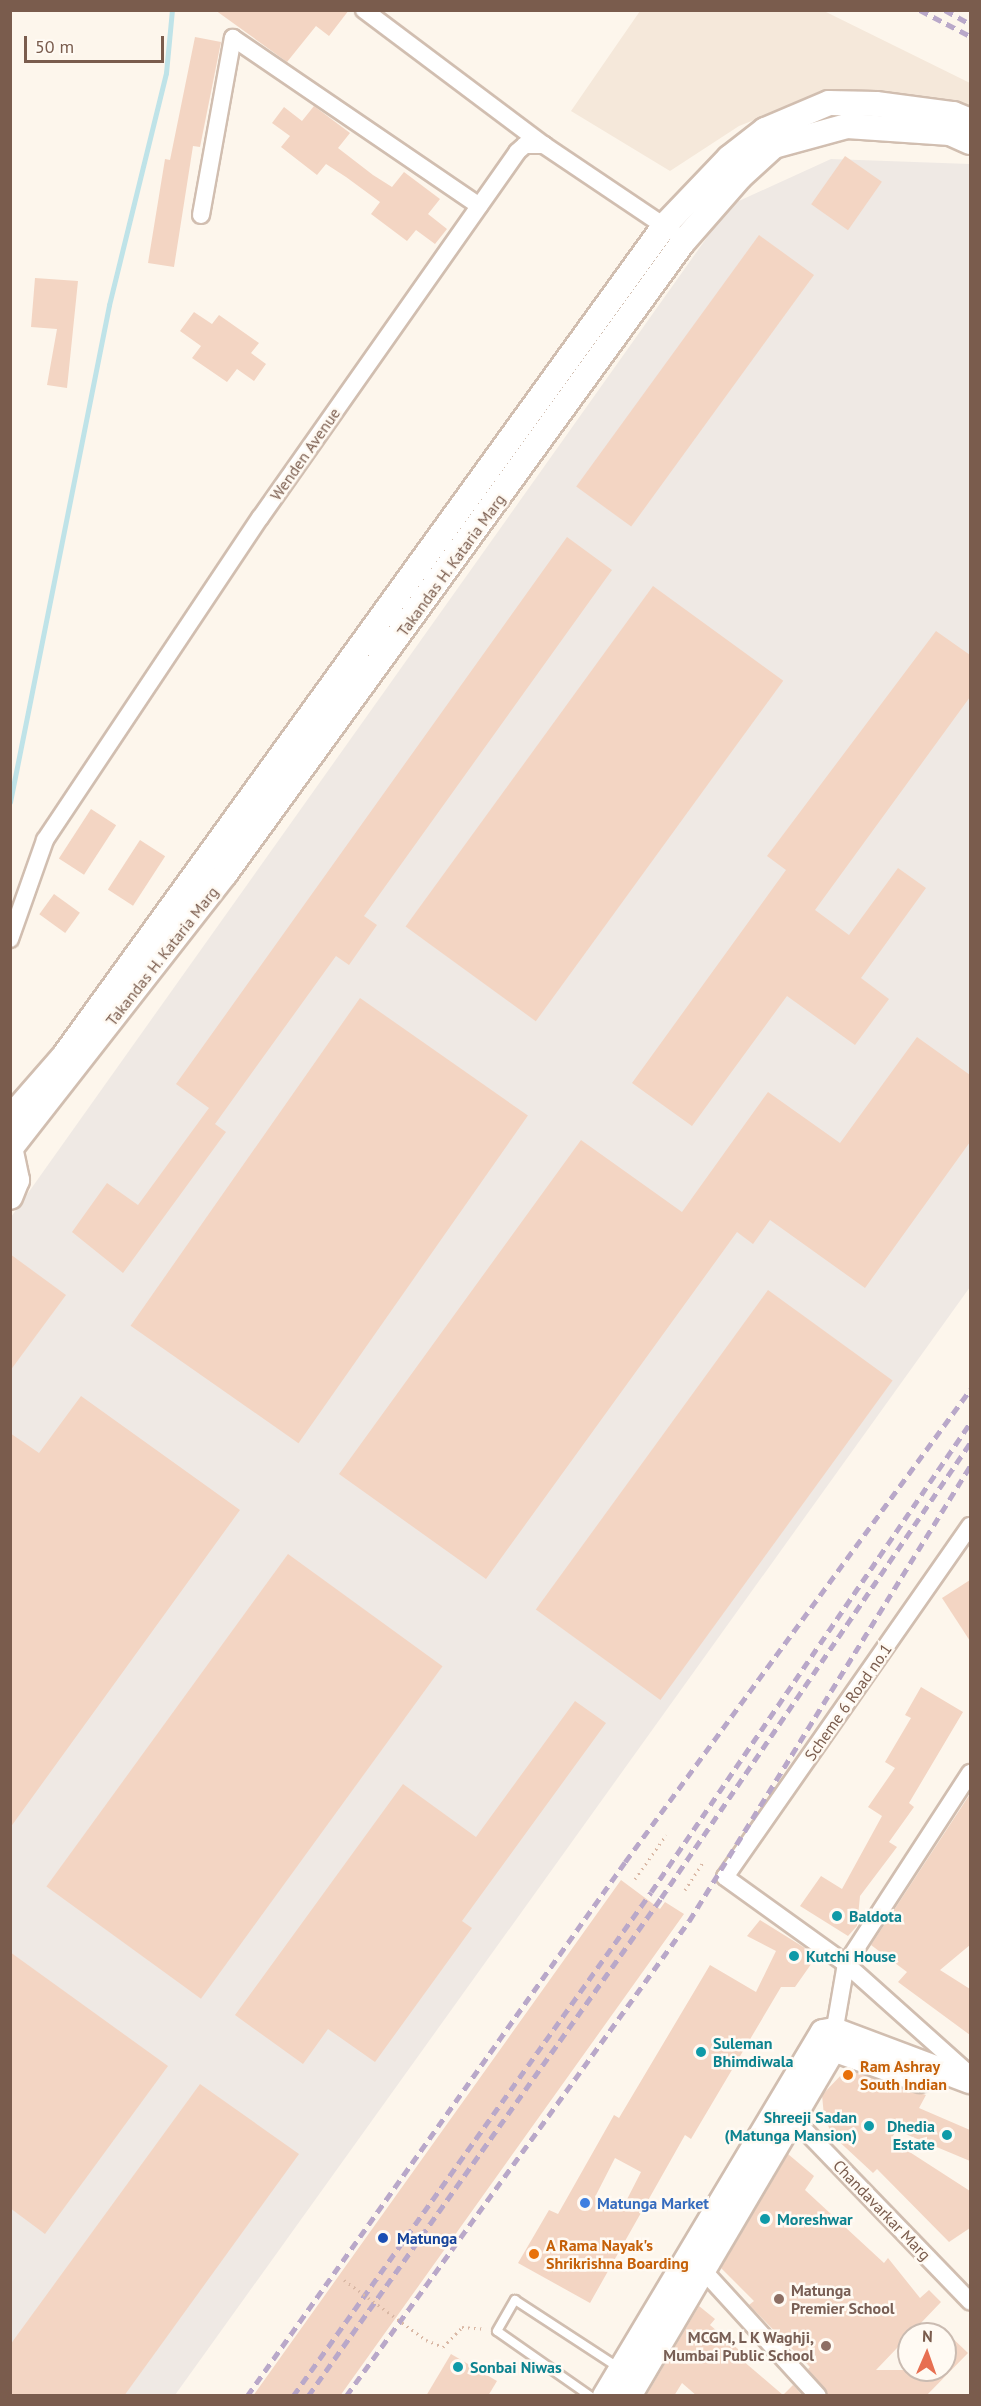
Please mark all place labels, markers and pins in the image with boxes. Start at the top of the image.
place label: Baldota [849,1906,902,1926]
marker: Baldota [830,1909,844,1923]
place label: Kutchi House [806,1946,896,1966]
marker: Kutchi House [787,1949,801,1963]
place label: Suleman Bhimdiwala [713,2033,793,2071]
marker: Suleman Bhimdiwala [694,2045,708,2059]
place label: Ram Ashray South Indian [860,2056,947,2094]
marker: Ram Ashray South Indian [841,2068,855,2082]
place label: Shreeji Sadan (Matunga Mansion) [725,2107,857,2145]
place label: Dhedia Estate [887,2116,935,2154]
marker: Shreeji Sadan (Matunga Mansion) [862,2119,876,2133]
marker: Dhedia Estate [940,2128,954,2142]
place label: Matunga Market [597,2193,709,2213]
marker: Matunga Market [578,2196,592,2210]
place label: Moreshwar [777,2209,853,2229]
marker: Moreshwar [758,2212,772,2226]
place label: Matunga [397,2228,457,2248]
marker: Matunga [374,2229,392,2247]
place label: A Rama Nayak's Shrikrishna Boarding [546,2235,689,2273]
marker: A Rama Nayak's Shrikrishna Boarding [527,2247,541,2261]
place label: Matunga Premier School [791,2280,894,2318]
marker: Matunga Premier School [772,2292,786,2306]
place label: MCGM, L K Waghji, Mumbai Public School [663,2327,814,2365]
marker: MCGM, L K Waghji, Mumbai Public School [819,2339,833,2353]
place label: Sonbai Niwas [470,2357,562,2377]
marker: Sonbai Niwas [451,2360,465,2374]

